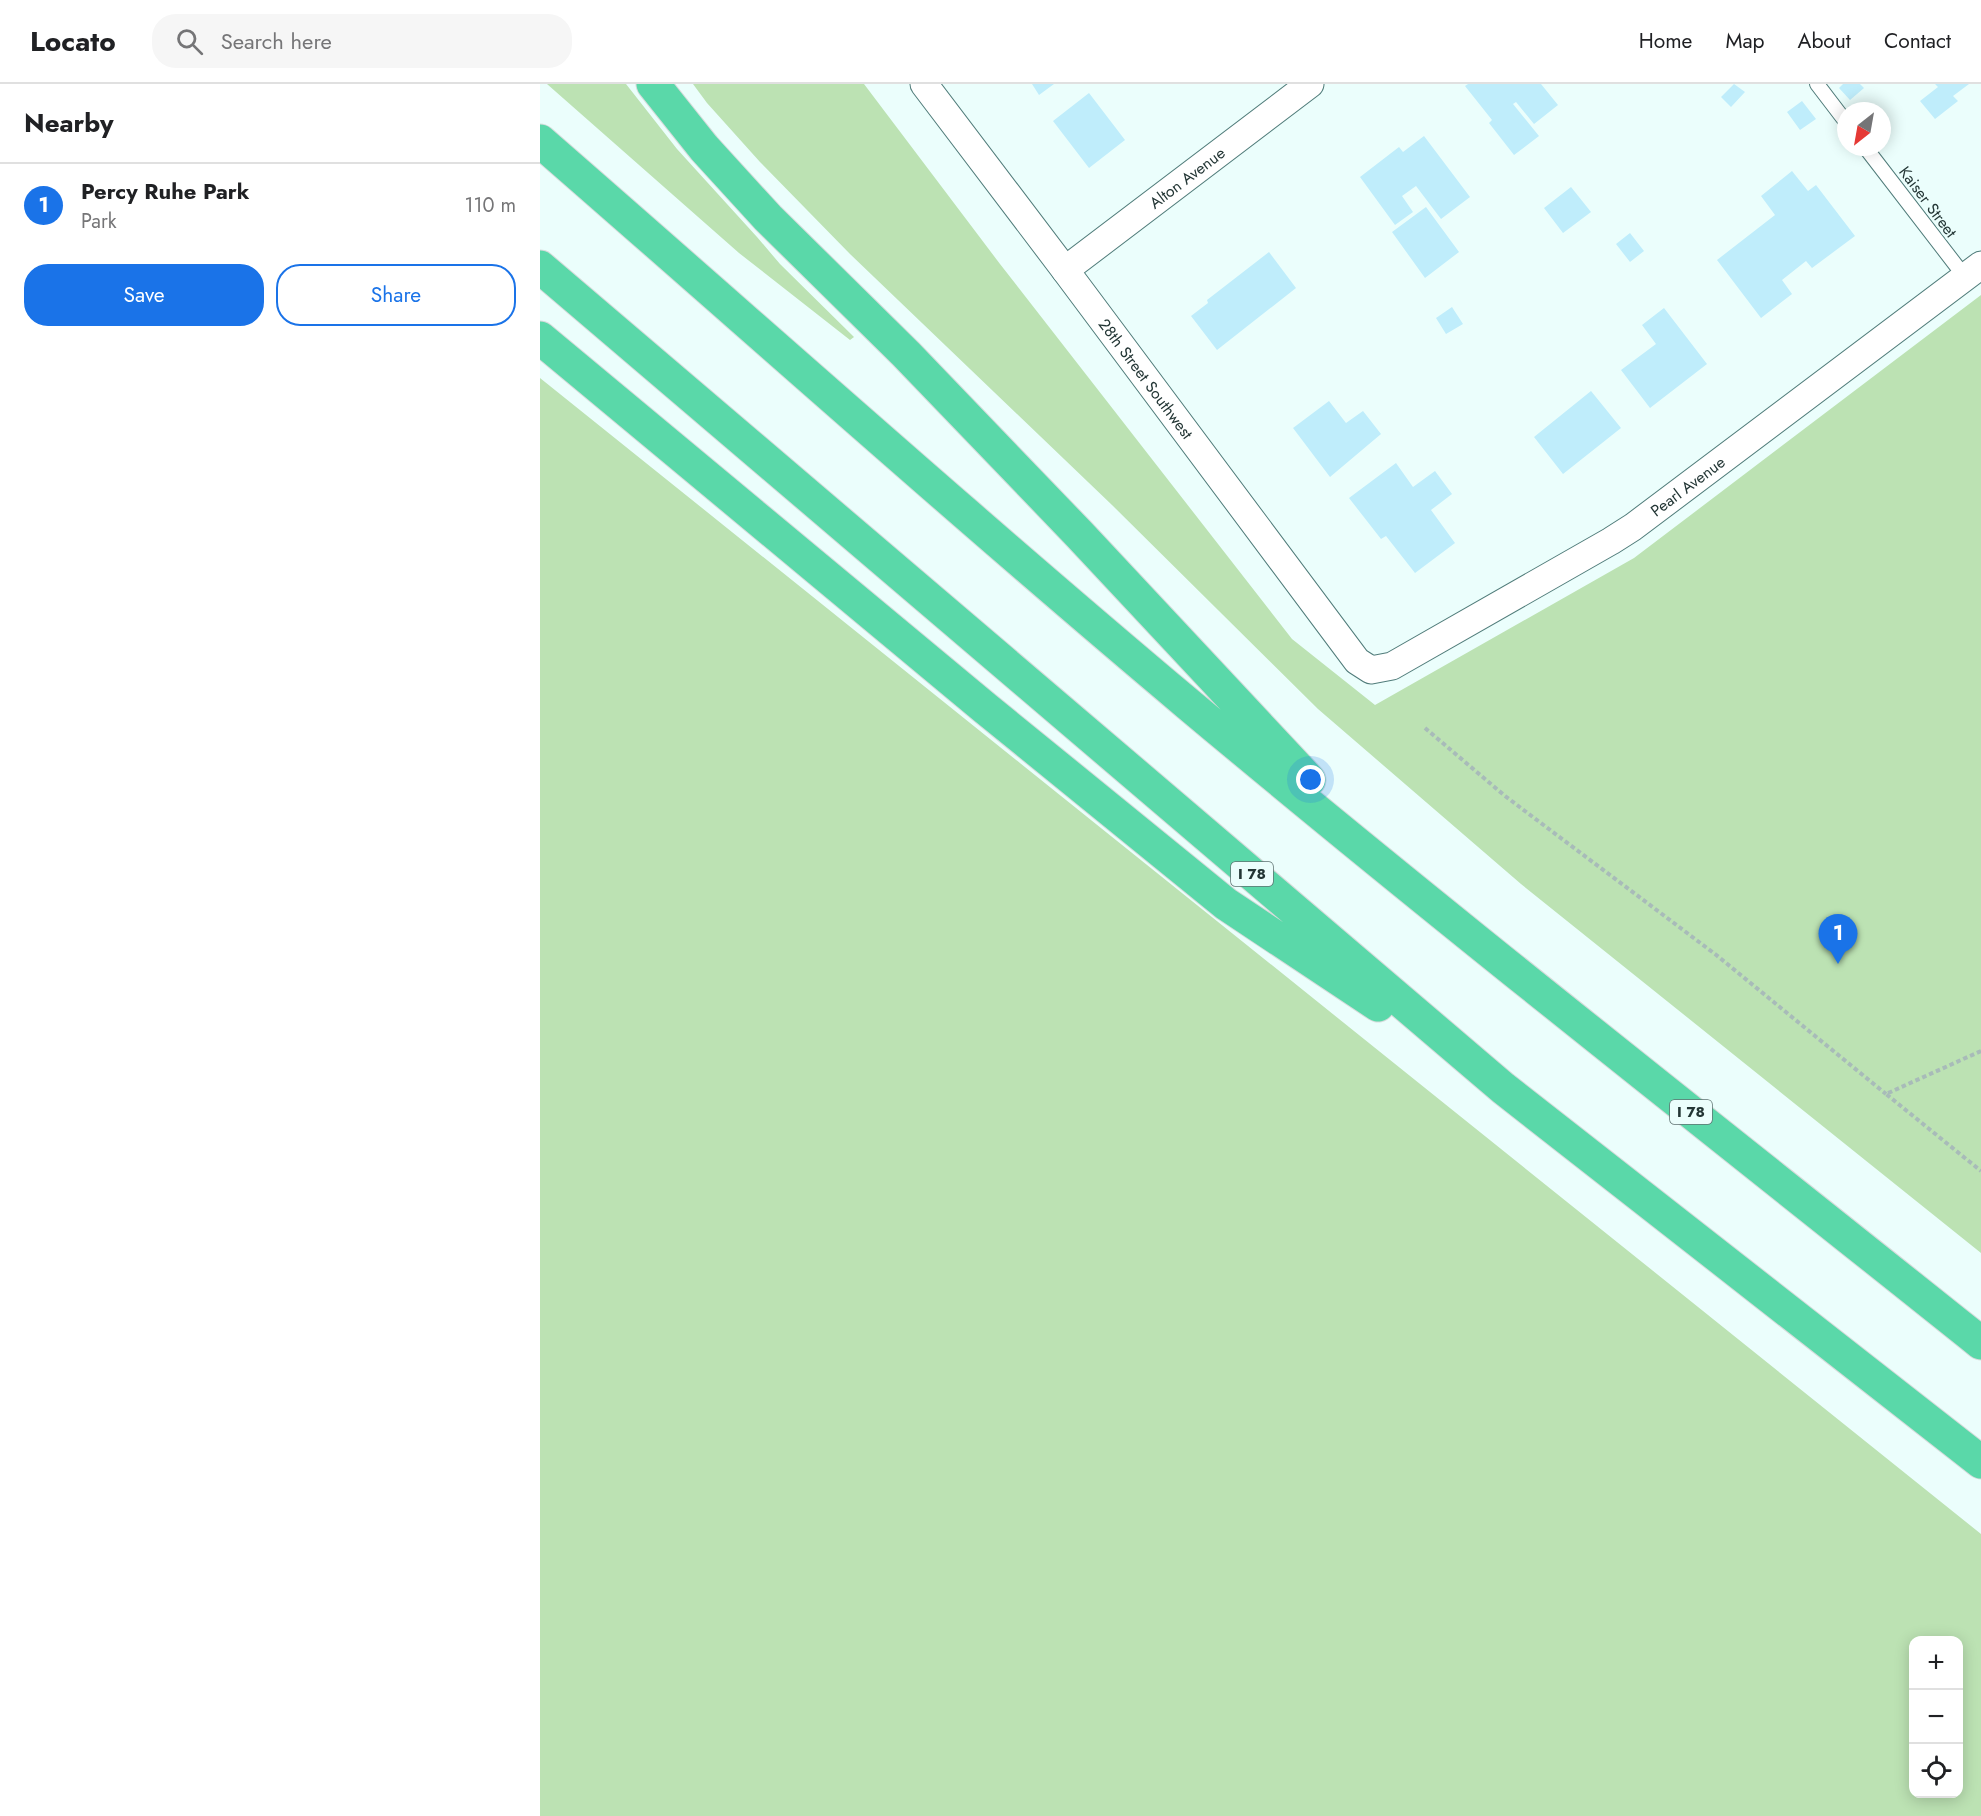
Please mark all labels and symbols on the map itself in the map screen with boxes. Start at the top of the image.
north arrow [1837,102,1891,156]
street label: Alton Avenue [1144,141,1230,214]
street label: Kaiser Street [1894,162,1963,243]
street label: 28th Street Southwest [1093,314,1199,444]
street label: Pearl Avenue [1645,450,1730,522]
your location [1296,765,1325,794]
road number: I 78 [1231,862,1273,886]
pin: 1 [1818,914,1858,964]
road number: I 78 [1670,1100,1712,1124]

